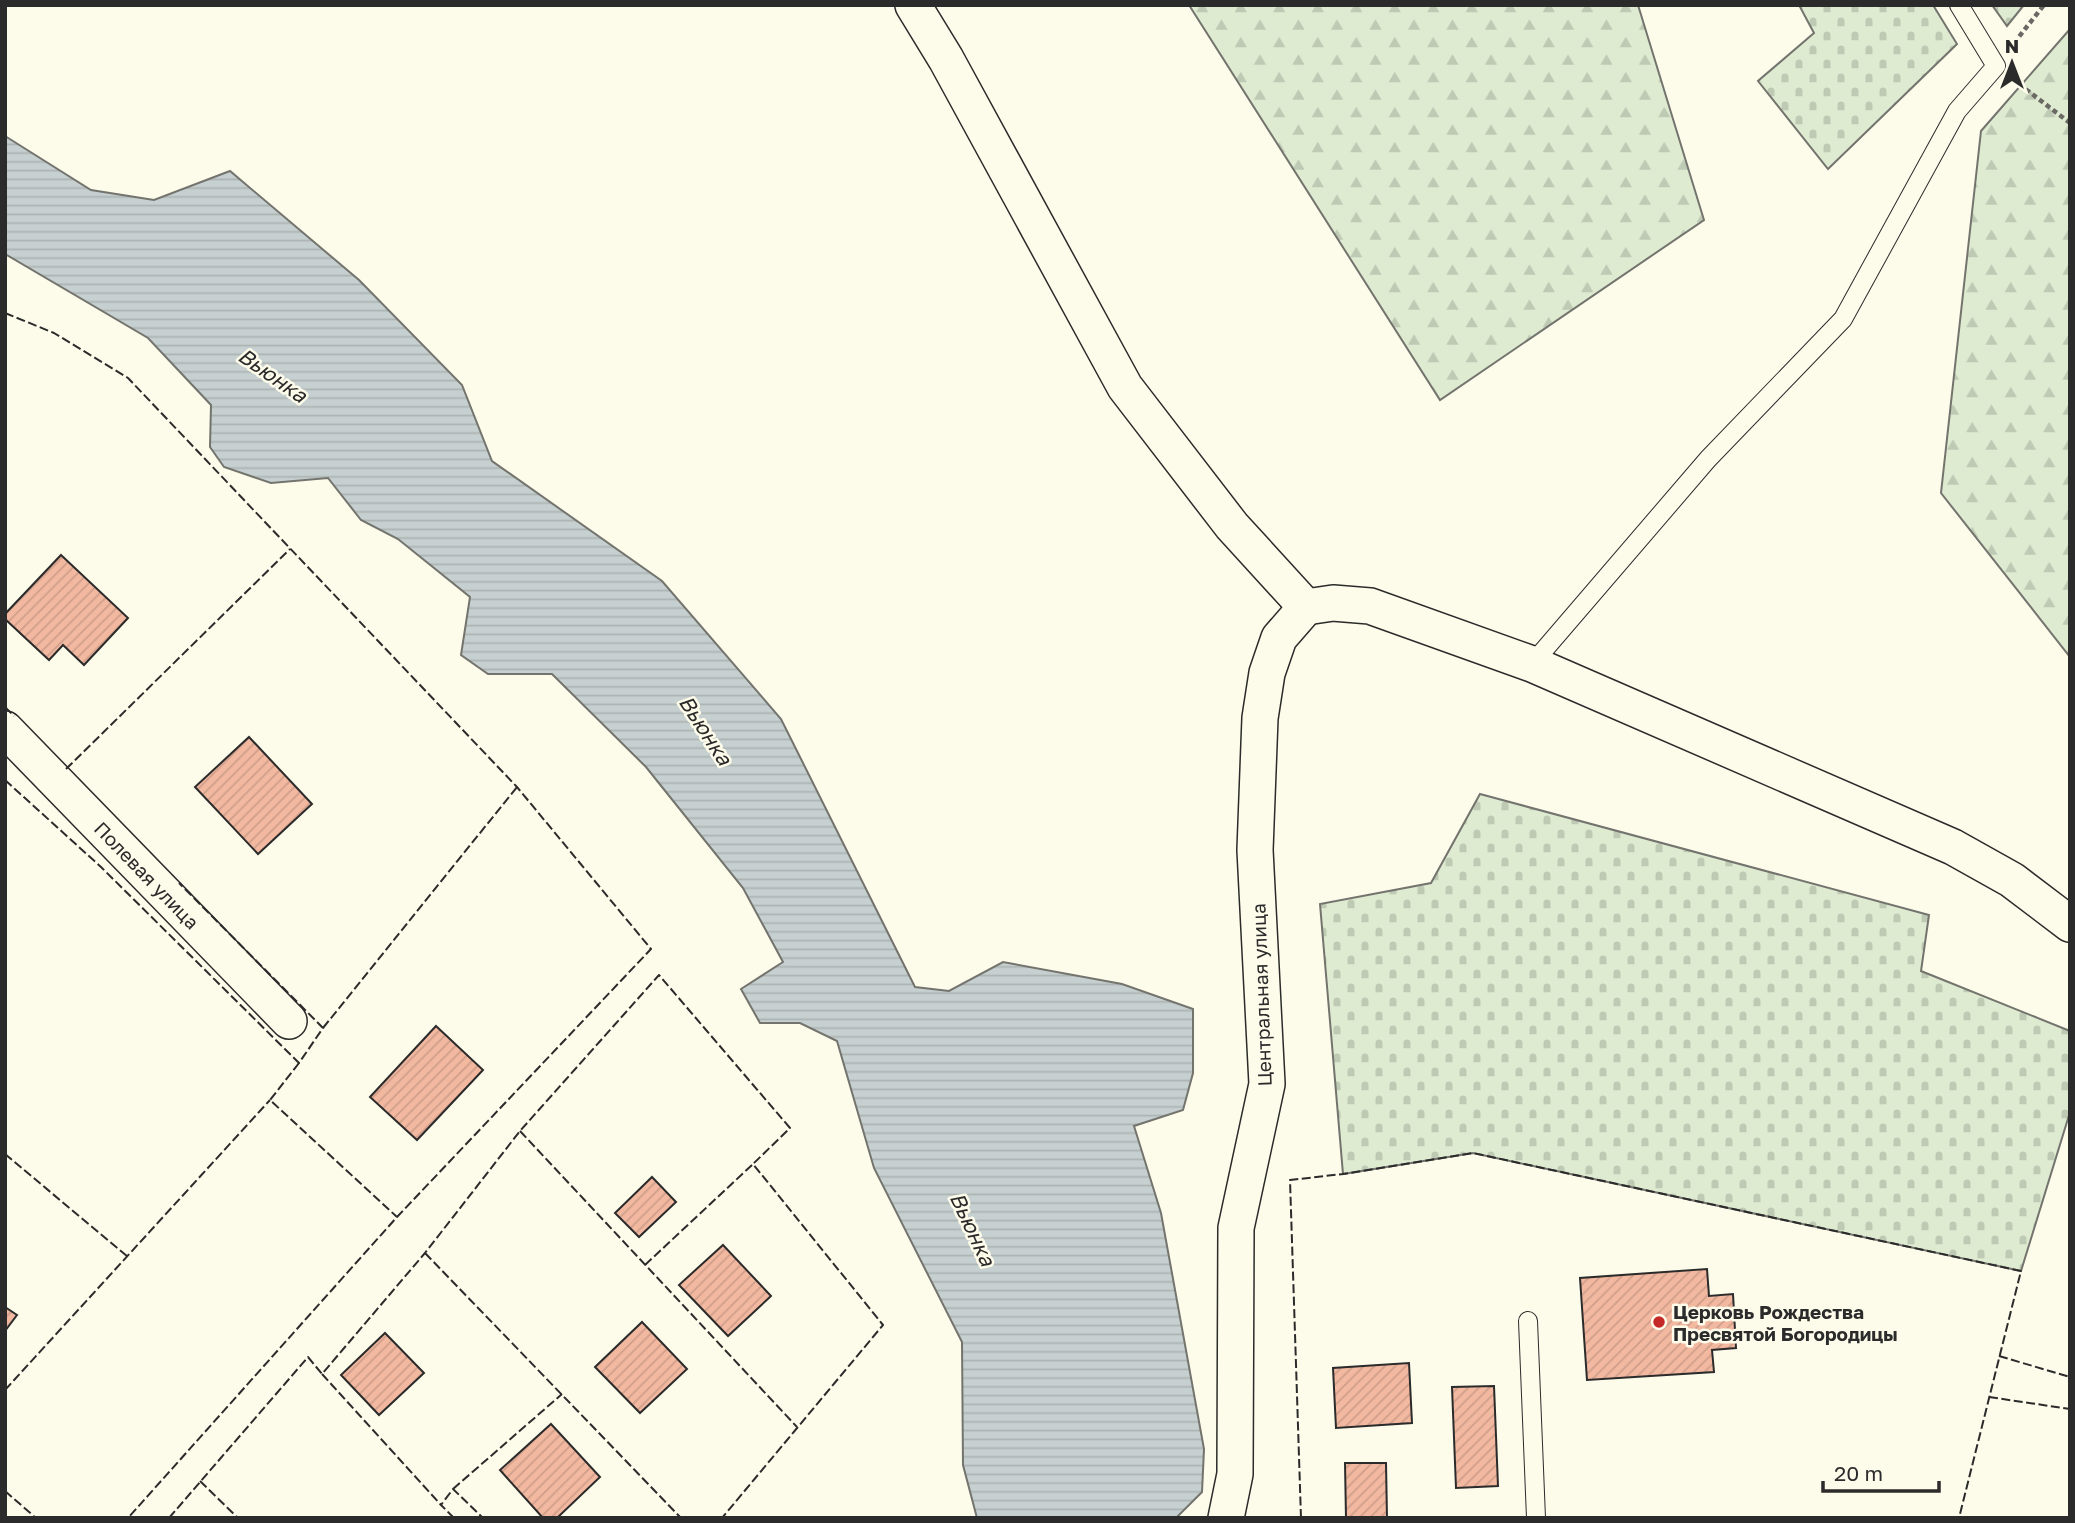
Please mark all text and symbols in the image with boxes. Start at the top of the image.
north arrow [1977,28,2047,98]
text: N [2005,34,2019,57]
water label: Вьюнка [234,342,313,409]
water label: Вьюнка [674,690,739,771]
street label: Полевая улица [90,817,204,933]
street label: Центральная улица [1246,903,1276,1087]
water label: Вьюнка [945,1188,1002,1271]
place label: Церковь Рождества Пресвятой Богородицы [1673,1300,1898,1345]
marker: Церковь Рождества Пресвятой Богородицы [1651,1314,1667,1330]
scale bar [1823,1450,1938,1494]
text: 20 m [1834,1460,1883,1486]

